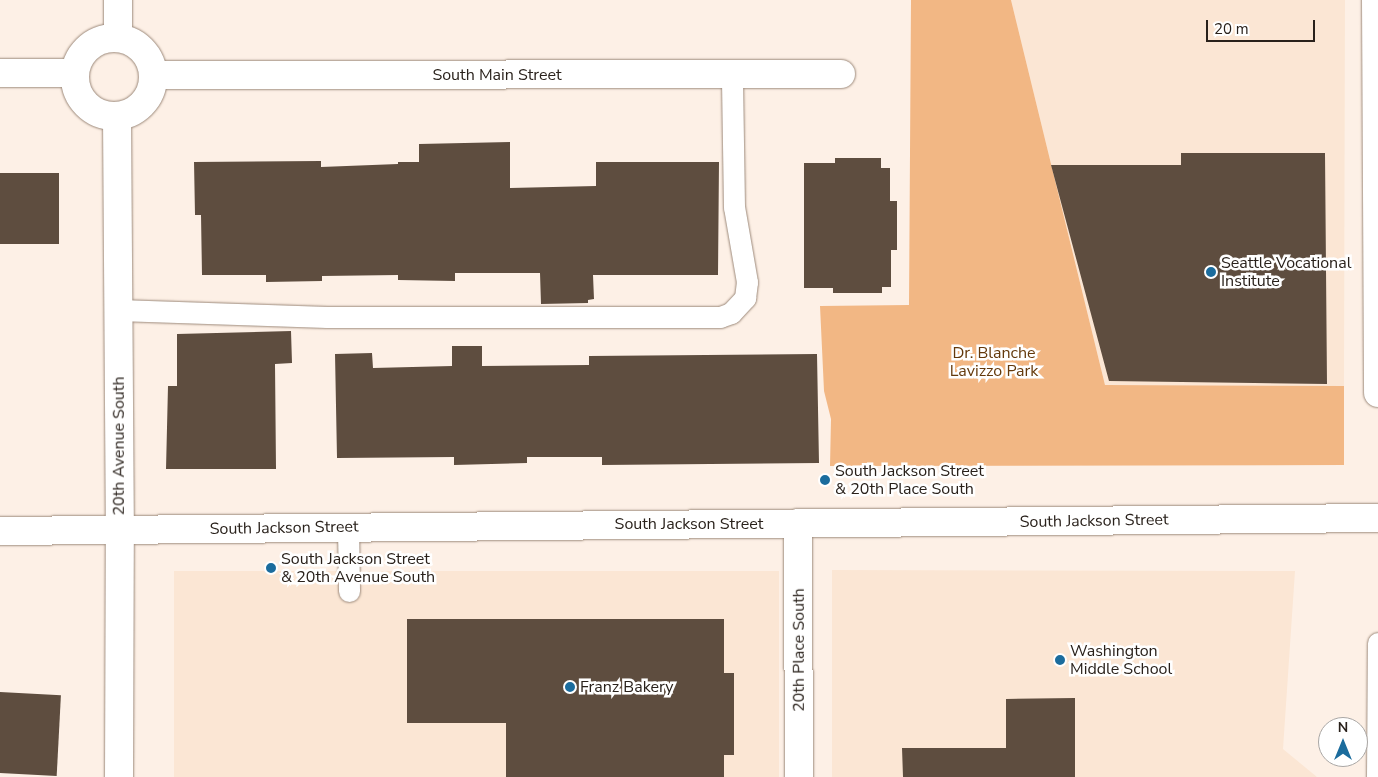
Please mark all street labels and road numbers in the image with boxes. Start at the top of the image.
street label: South Main Street [432,65,562,85]
street label: 20th Avenue South [109,377,129,515]
street label: South Jackson Street [1019,510,1169,532]
street label: South Jackson Street [615,514,763,534]
street label: South Jackson Street [209,517,359,539]
street label: 20th Place South [789,588,809,712]

